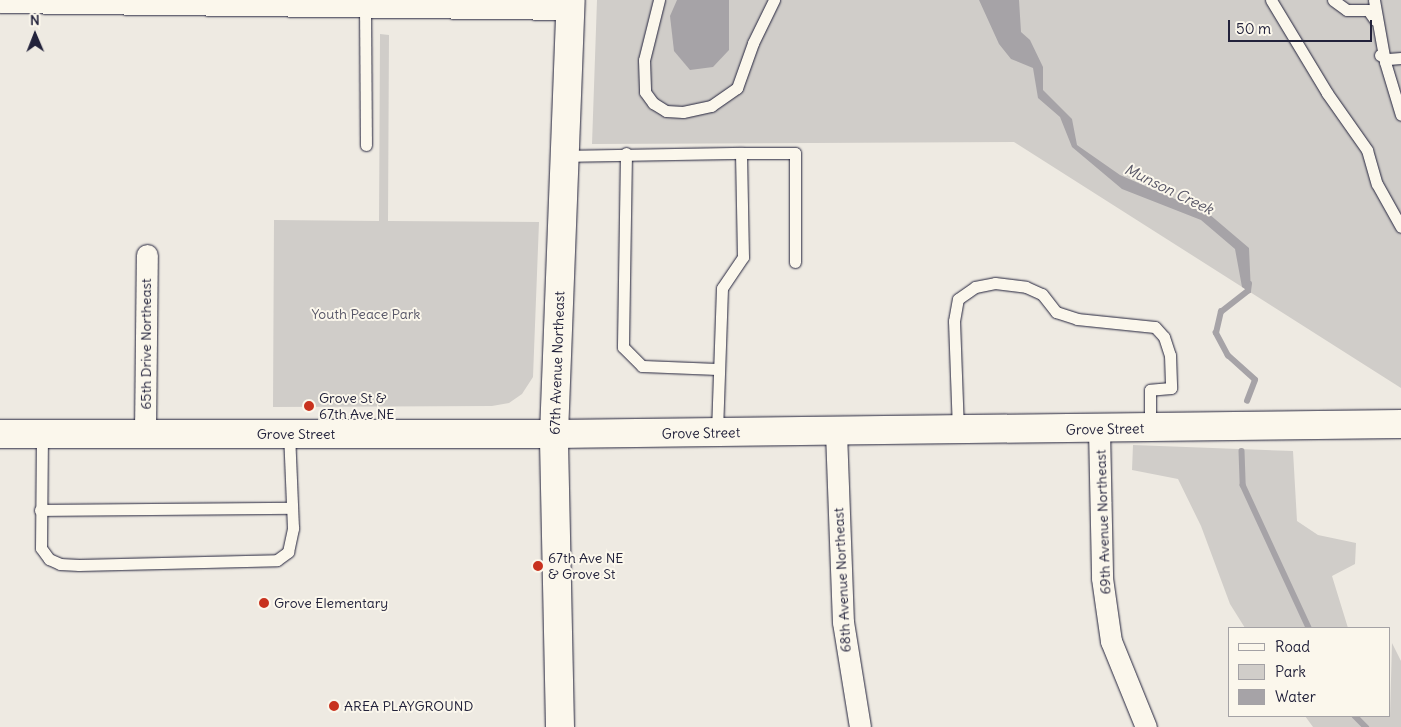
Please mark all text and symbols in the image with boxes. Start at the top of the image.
north arrow [10,10,60,60]
scale bar [1231,10,1375,42]
text: N [30,11,40,29]
text: 50 m [1236,19,1271,38]
water label: Munson Creek [1122,160,1216,218]
street label: 65th Drive Northeast [138,278,154,410]
street label: 67th Avenue Northeast [546,291,568,435]
park label: Youth Peace Park [311,306,421,322]
place label: Grove St & 67th Ave NE [319,390,395,422]
marker: Grove St & 67th Ave NE [303,400,315,412]
street label: Grove Street [1066,420,1144,438]
street label: Grove Street [662,424,740,442]
street label: Grove Street [257,426,335,442]
street label: 69th Avenue Northeast [1092,449,1114,595]
street label: 68th Avenue Northeast [830,507,854,653]
place label: 67th Ave NE & Grove St [548,550,624,582]
marker: 67th Ave NE & Grove St [532,560,544,572]
place label: Grove Elementary [274,595,388,611]
marker: Grove Elementary [258,597,270,609]
legend [1228,627,1391,717]
text: Road [1275,637,1310,656]
text: Park [1275,662,1306,681]
text: Water [1275,687,1316,706]
place label: AREA PLAYGROUND [344,698,473,714]
marker: AREA PLAYGROUND [328,700,340,712]

